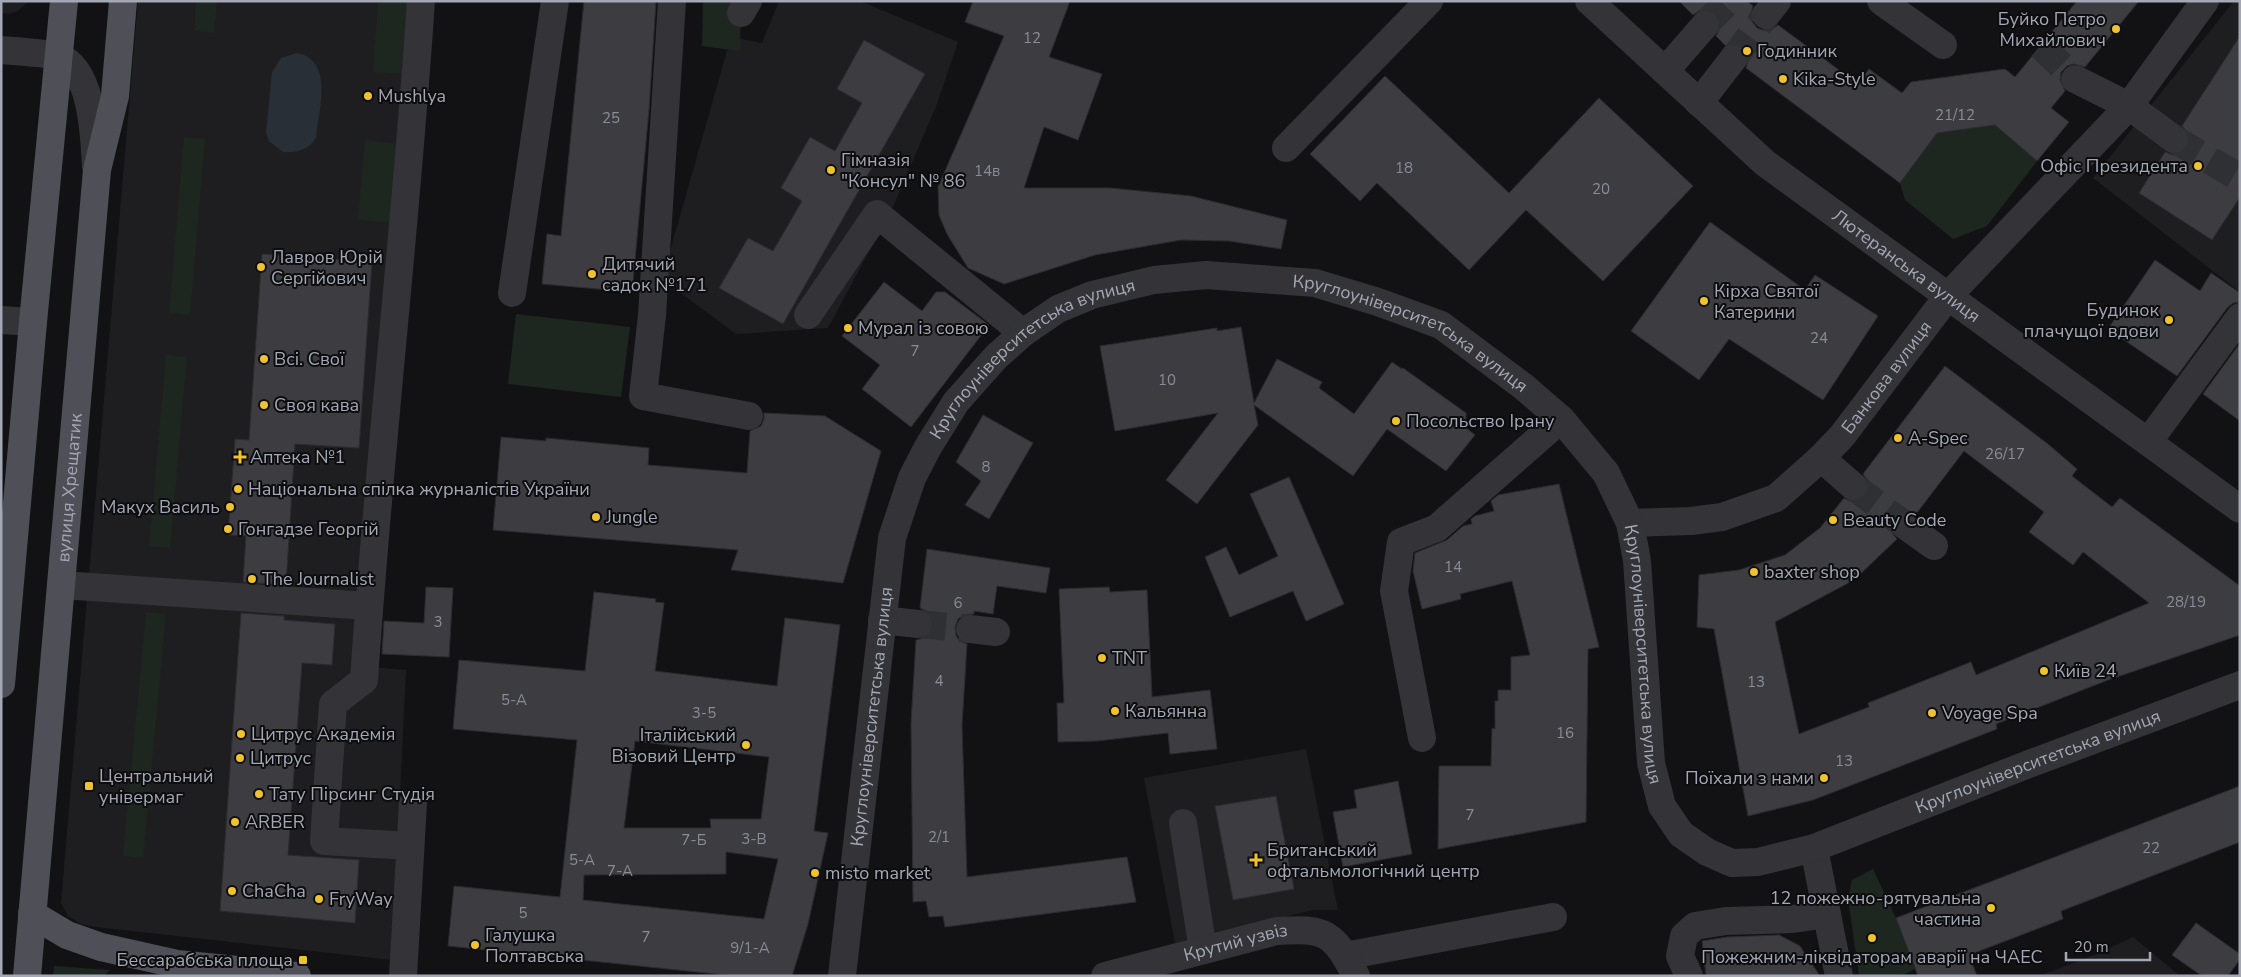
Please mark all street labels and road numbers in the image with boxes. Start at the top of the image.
street label: Лютеранська вулиця [1827,204,1985,328]
street label: Круглоуніверситетська вулиця [1292,269,1533,398]
street label: Круглоуніверситетська вулиця [924,273,1138,444]
street label: Банкова вулиця [1836,316,1937,439]
street label: вулиця Хрещатик [51,412,88,563]
street label: Круглоуніверситетська вулиця [1618,522,1668,787]
street label: Круглоуніверситетська вулиця [845,586,898,848]
street label: Круглоуніверситетська вулиця [1912,704,2164,819]
street label: Крутий узвіз [1181,918,1288,967]

